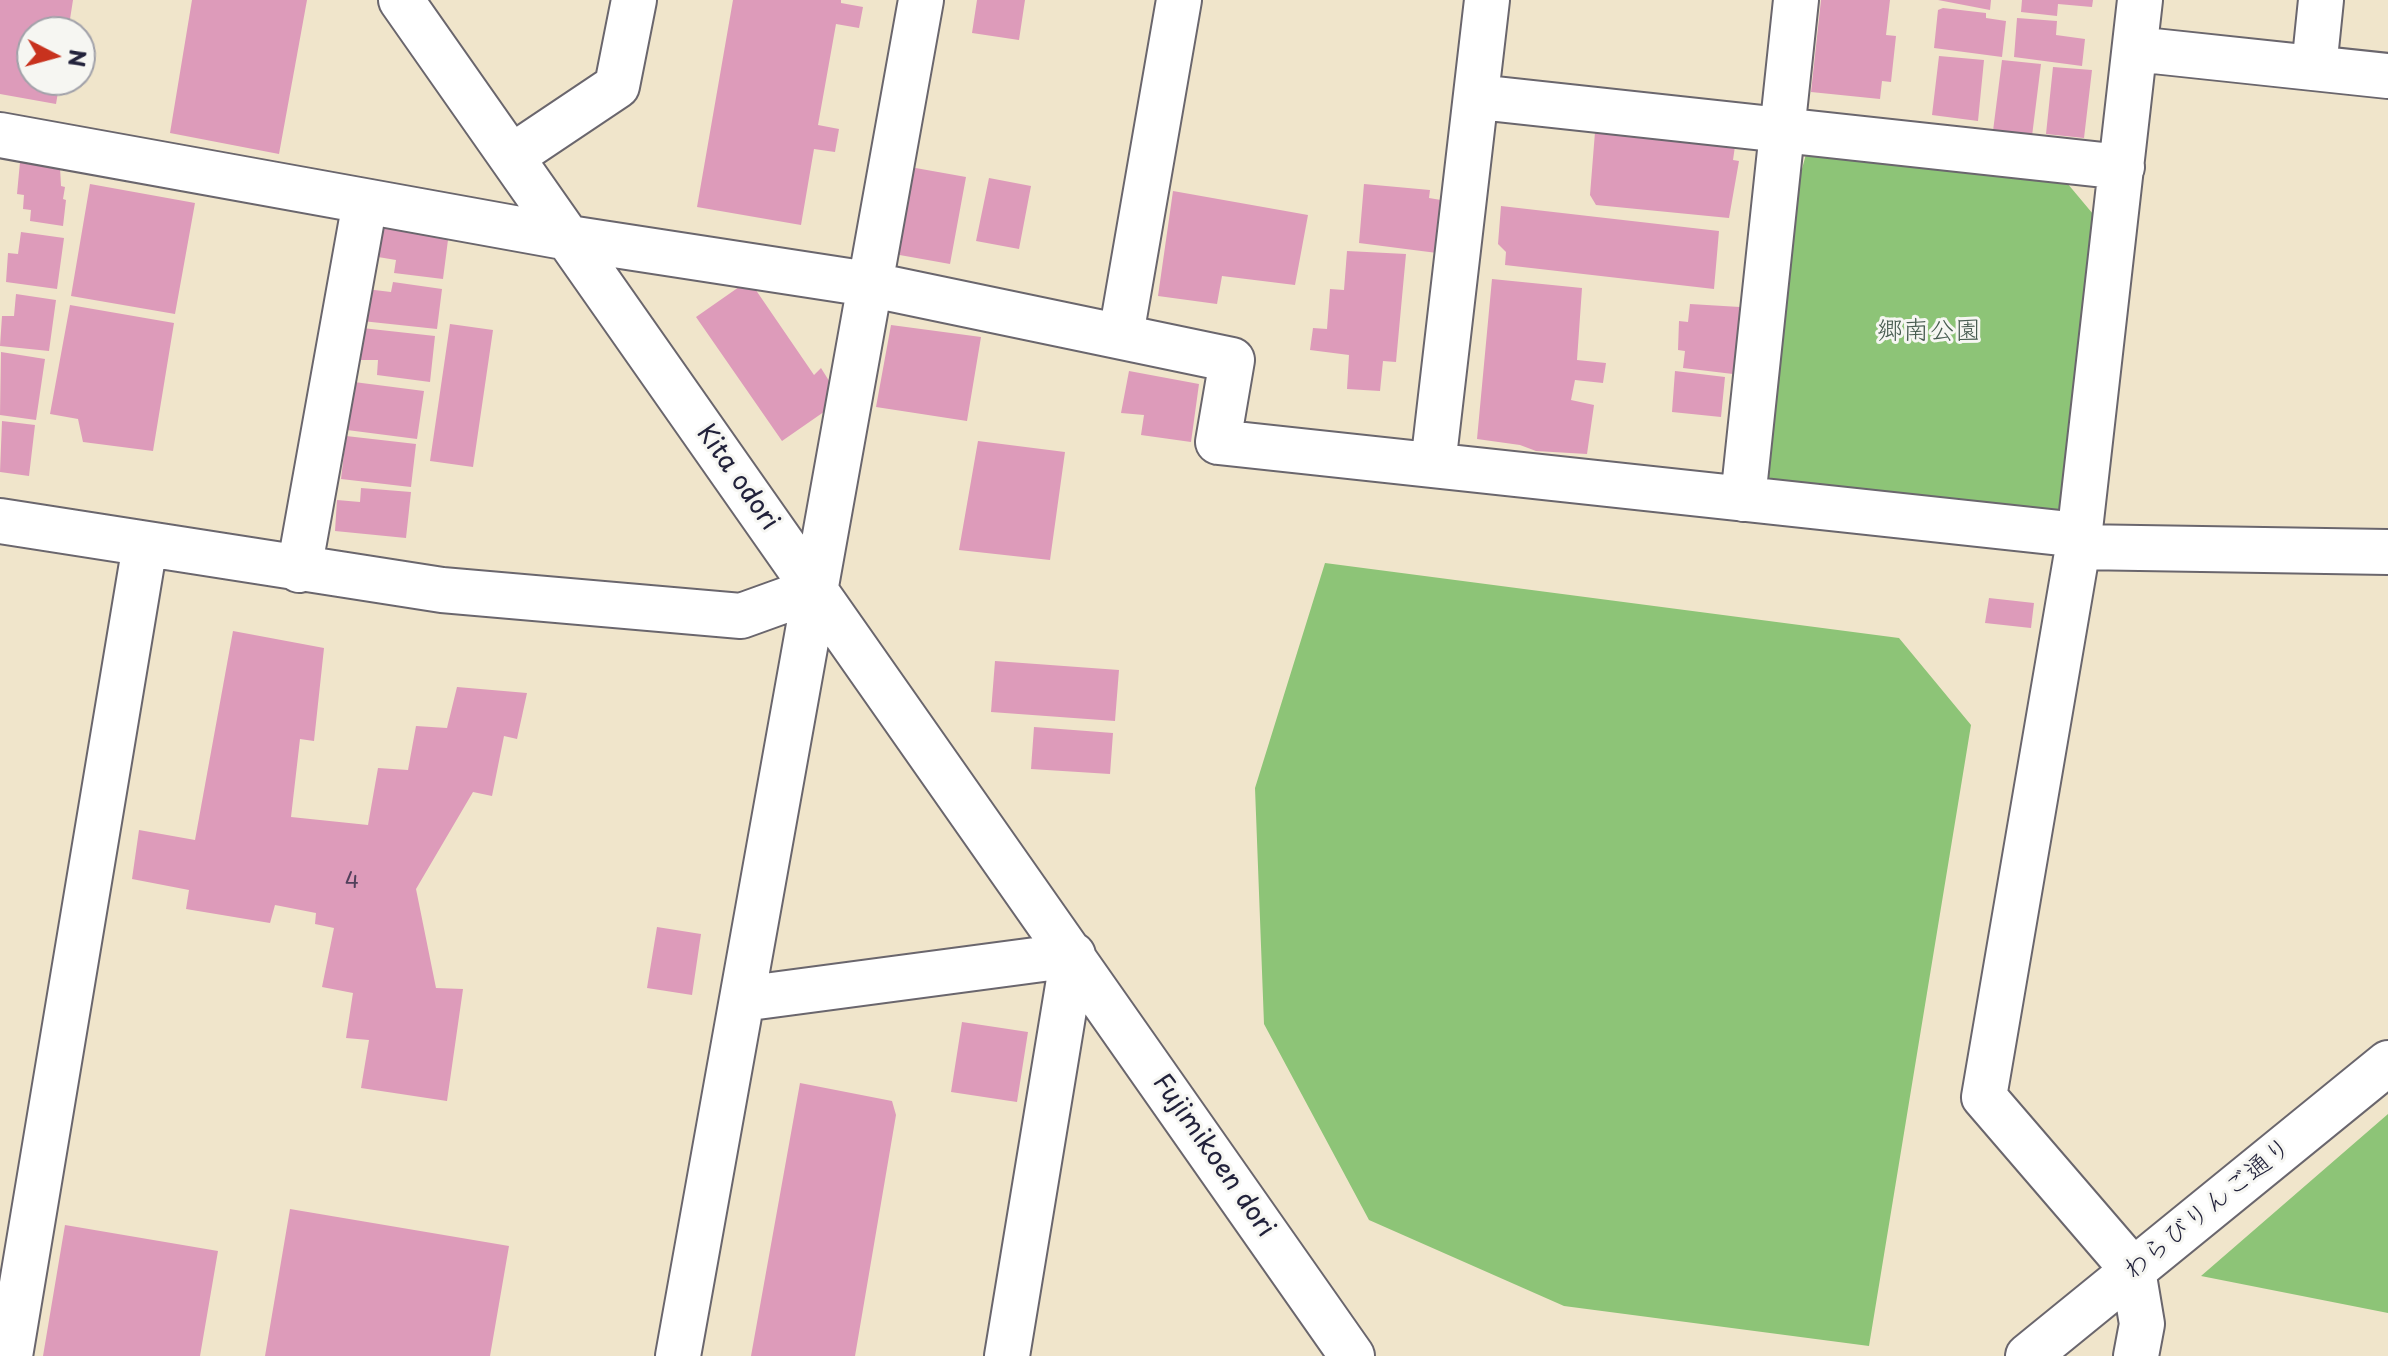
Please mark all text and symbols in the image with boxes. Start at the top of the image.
north arrow [16,16,96,96]
text: N [61,48,96,69]
park label: 郷南公園 [1877,316,1981,348]
street label: Kita odori [689,419,785,537]
house number: 4 [345,869,359,895]
street label: Fujimikoen dori [1145,1068,1281,1244]
street label: わらびりんご通り [2117,1131,2299,1287]

